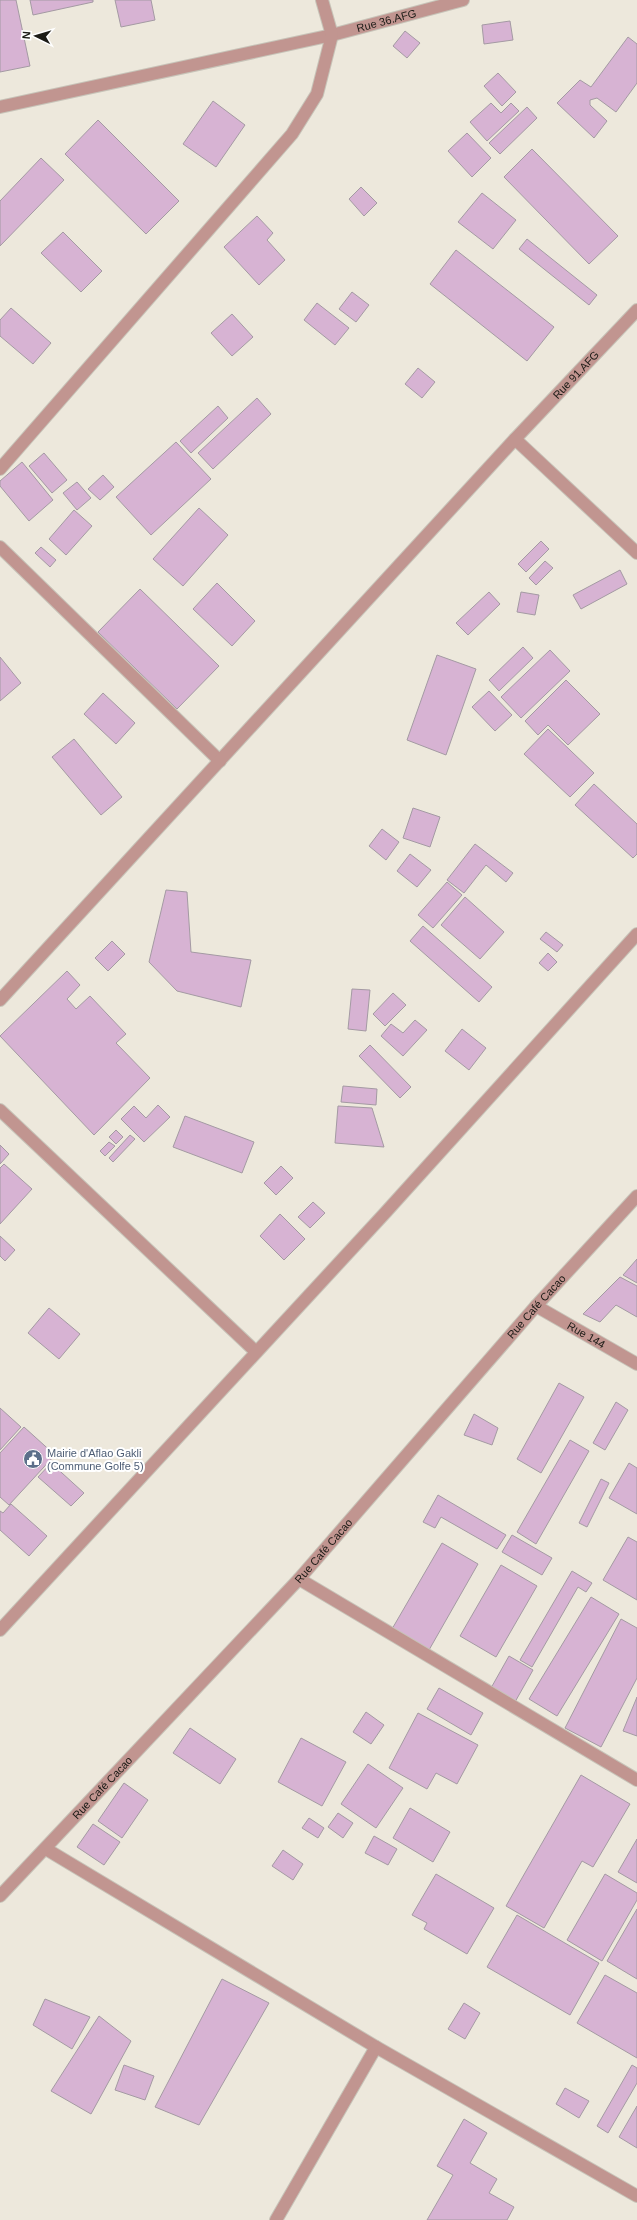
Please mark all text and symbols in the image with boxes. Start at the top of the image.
street label: Rue 36.AFG [355,7,417,34]
north arrow [16,16,56,56]
text: N [20,31,32,40]
street label: Rue 91.AFG [550,348,601,401]
street label: Rue Café Cacao [505,1272,568,1341]
street label: Rue 144 [565,1319,607,1350]
place label: Mairie d'Aflao Gakli (Commune Golfe 5) [47,1447,144,1472]
public building icon: Mairie d'Aflao Gakli (Commune Golfe 5) [22,1448,44,1470]
street label: Rue Café Cacao [292,1516,355,1586]
street label: Rue Café Cacao [70,1754,135,1821]

